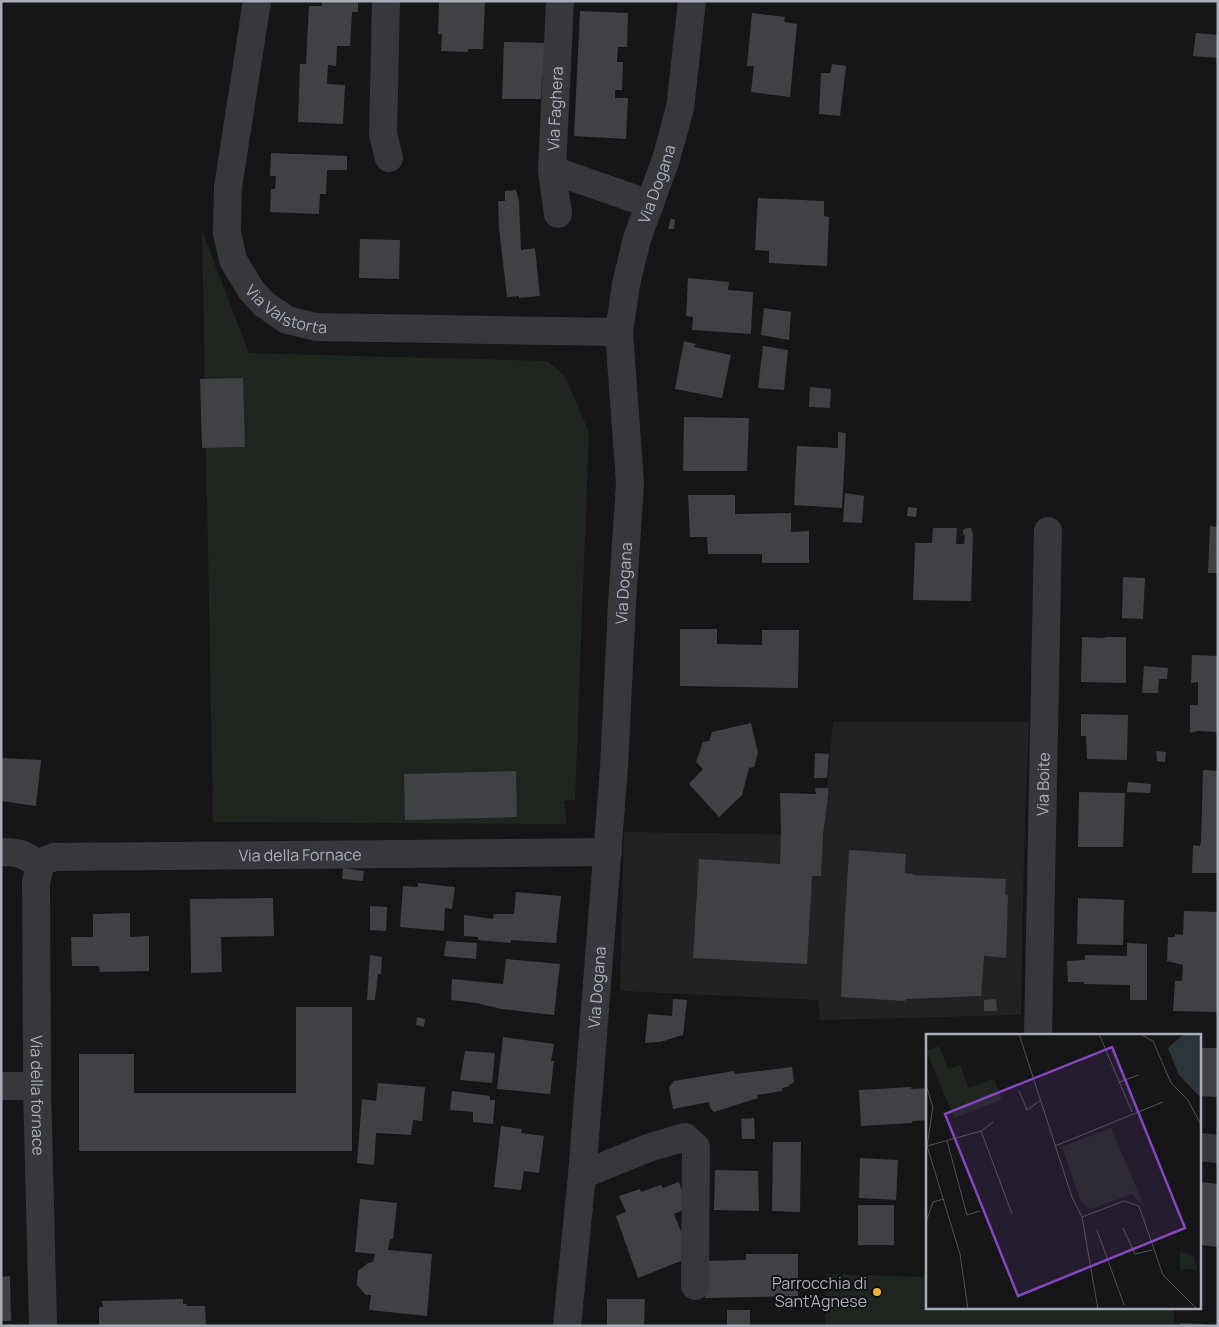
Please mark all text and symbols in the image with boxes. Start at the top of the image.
street label: Via Faghera [542,66,568,151]
street label: Via Dogana [633,142,680,227]
street label: Via Valstorta [240,280,327,338]
street label: Via Dogana [610,542,637,625]
street label: Via Boite [1031,752,1055,816]
street label: Via della Fornace [239,843,362,866]
street label: Via Dogana [583,945,611,1029]
inset map [926,1034,1202,1310]
street label: Via della fornace [26,1035,50,1156]
place label: Parrocchia di Sant'Agnese [772,1272,867,1312]
marker: Parrocchia di Sant'Agnese [871,1286,883,1298]

